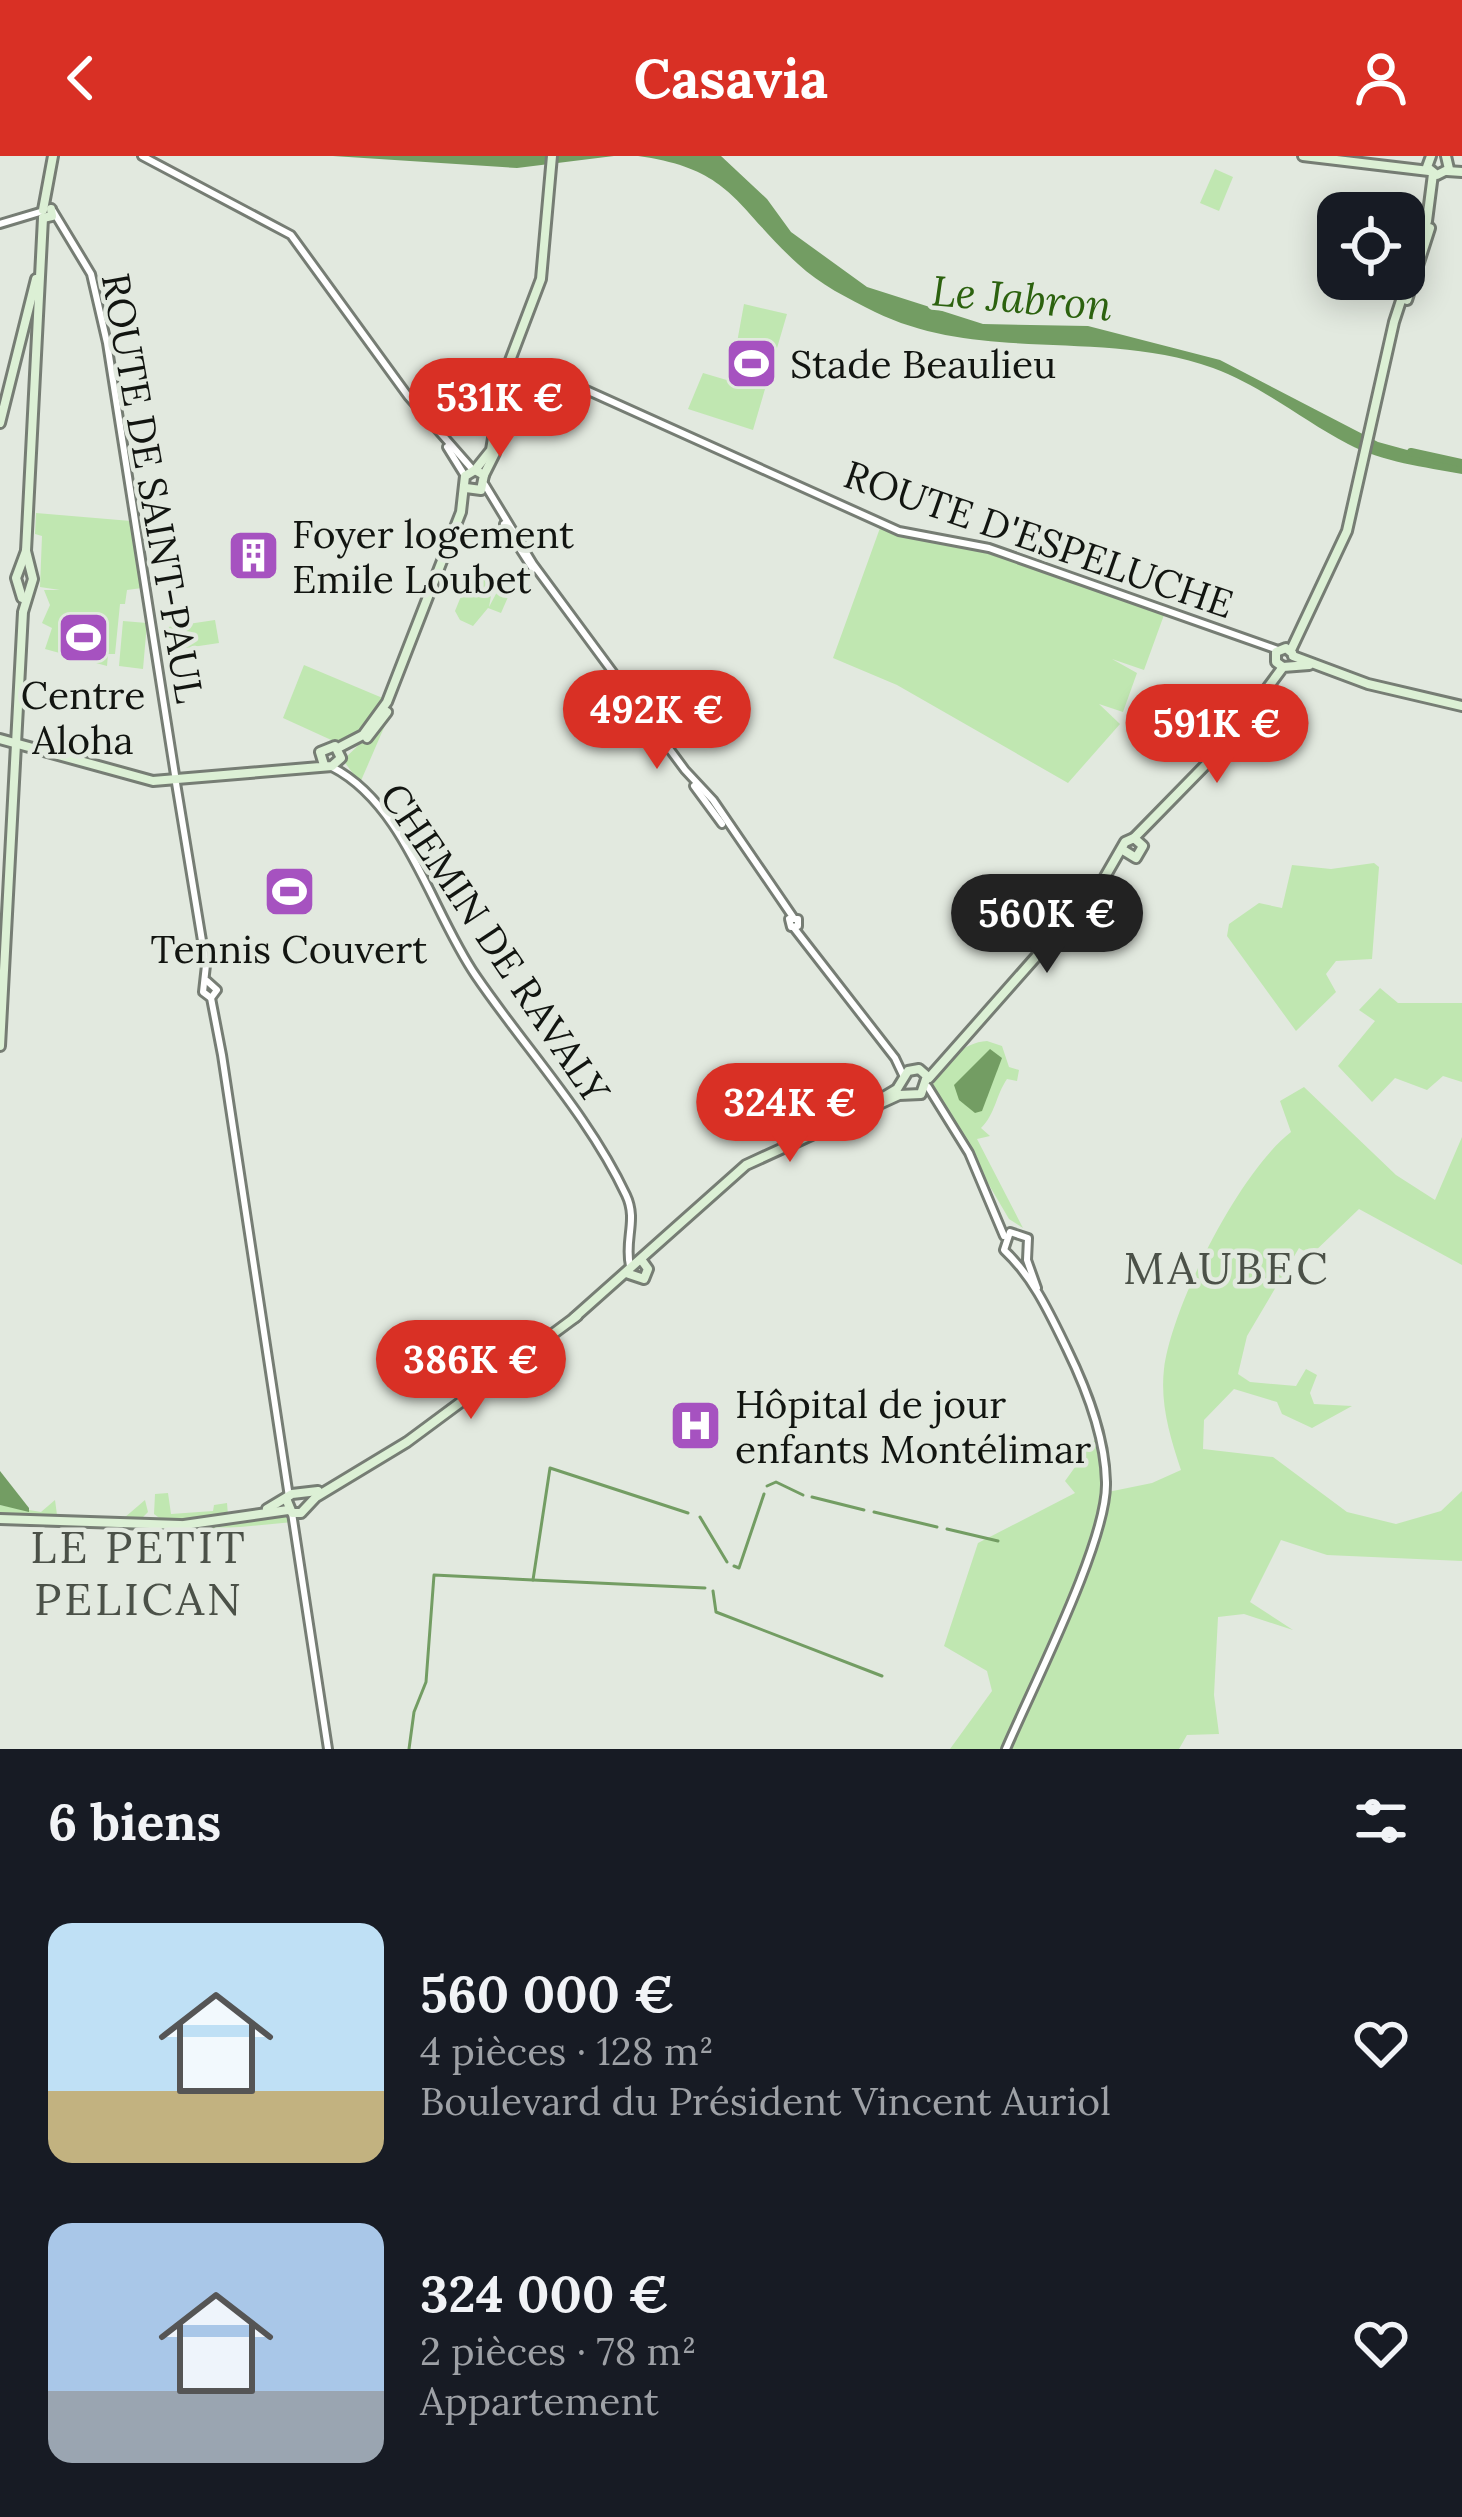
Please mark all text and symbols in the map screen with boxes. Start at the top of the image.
text: Casavia [634,44,828,113]
icon: back [48,45,114,111]
icon: person [1348,45,1414,111]
map controls [1317,192,1425,300]
button: locate [1317,192,1425,300]
water label: Le Jabron [930,263,1115,333]
street label: ROUTE DE SAINT-PAUL [91,269,215,707]
sports icon: Stade Beaulieu [723,336,779,392]
place label: Stade Beaulieu [790,339,1056,389]
pin: 531K € [402,358,598,460]
text: 531K € [436,372,564,422]
street label: ROUTE D'ESPELUCHE [838,449,1240,629]
place label: Foyer logement Emile Loubet [292,509,574,604]
building icon: Foyer logement Emile Loubet [225,528,281,584]
sports icon: Centre Aloha [55,610,111,666]
place label: Centre Aloha [21,670,145,765]
pin: 492K € [559,670,755,772]
text: 492K € [590,684,724,734]
pin: 591K € [1119,684,1315,786]
text: 591K € [1153,698,1281,748]
street label: CHEMIN DE RAVALY [369,773,621,1114]
sports icon: Tennis Couvert [261,864,317,920]
pin: 560K € [949,874,1145,976]
text: 560K € [978,888,1116,938]
place label: Tennis Couvert [151,924,427,974]
pin: 324K € [692,1063,888,1165]
text: 324K € [723,1077,857,1127]
district label: MAUBEC [1123,1239,1331,1296]
pin: 386K € [373,1320,569,1422]
text: 386K € [403,1334,539,1384]
place label: Hôpital de jour enfants Montélimar [735,1379,1091,1474]
hospital icon: Hôpital de jour enfants Montélimar [668,1398,724,1454]
district label: LE PETIT PELICAN [30,1518,248,1627]
icon: filters [1348,1788,1414,1854]
text: 6 biens [48,1789,221,1854]
text: 560 000 € [420,1961,675,2026]
icon: home [144,1971,288,2115]
icon: heart [1348,2010,1414,2076]
text: 4 pièces · 128 m² [420,2026,714,2076]
text: Boulevard du Président Vincent Auriol [420,2076,1111,2126]
text: 324 000 € [420,2261,669,2326]
icon: home [144,2271,288,2415]
icon: heart [1348,2310,1414,2376]
text: 2 pièces · 78 m² [420,2326,696,2376]
text: Appartement [420,2376,659,2426]

